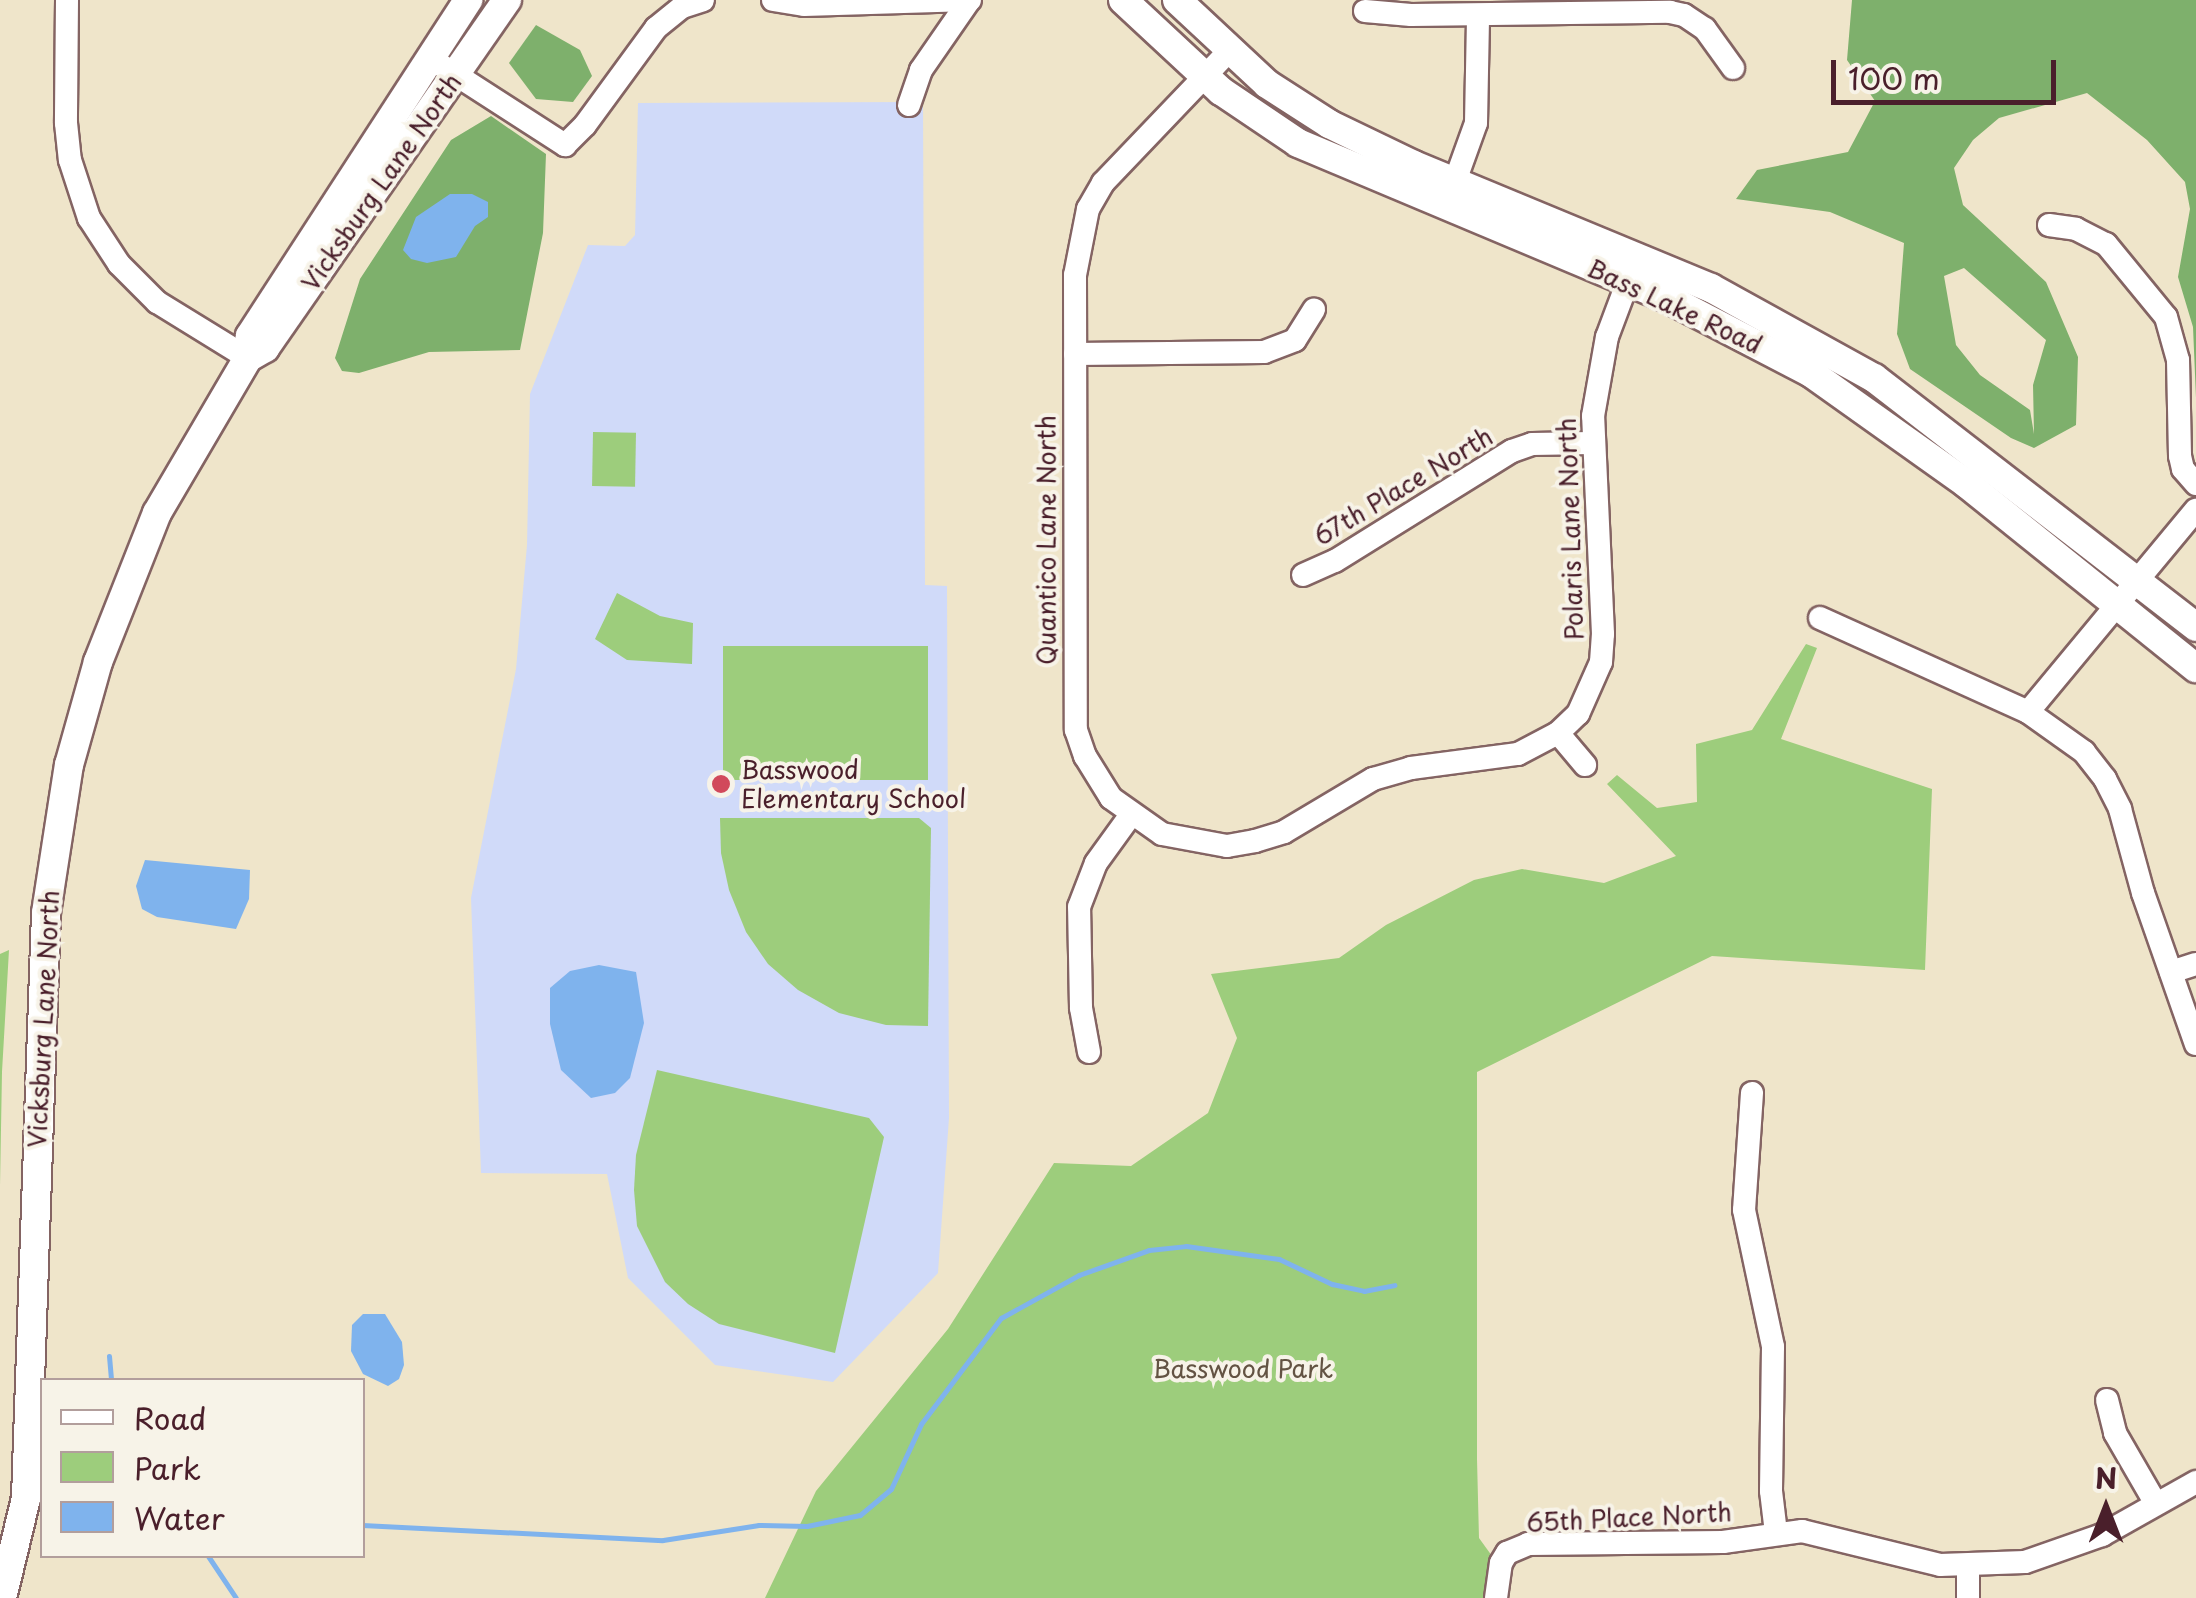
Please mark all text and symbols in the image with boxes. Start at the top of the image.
scale bar [1836,40,2061,102]
text: 100 m [1848,55,1940,100]
street label: Vicksburg Lane North [294,67,468,297]
street label: Bass Lake Road [1582,252,1768,360]
street label: Quantico Lane North [1031,414,1061,666]
street label: Polaris Lane North [1551,417,1589,641]
street label: 67th Place North [1308,420,1498,552]
place label: Basswood Elementary School [741,755,966,814]
marker: Basswood Elementary School [710,773,732,795]
street label: Vicksburg Lane North [21,889,65,1149]
park label: Basswood Park [1152,1353,1334,1383]
legend [40,1378,365,1558]
text: Road [134,1395,207,1440]
text: Park [134,1445,201,1490]
text: N [2095,1456,2117,1499]
north arrow [2056,1458,2156,1558]
text: Water [134,1495,225,1540]
street label: 65th Place North [1525,1497,1733,1537]

